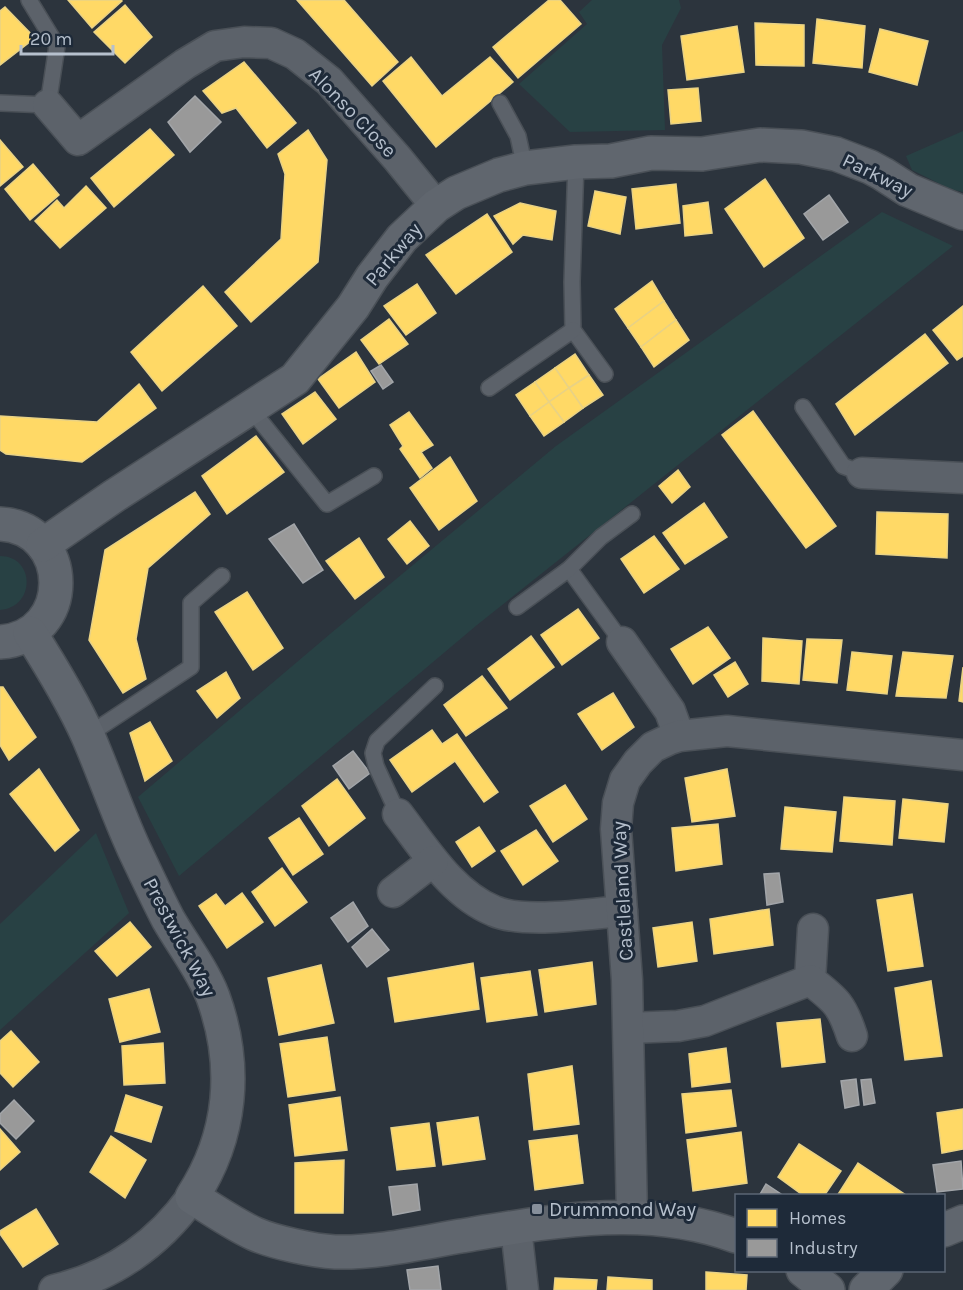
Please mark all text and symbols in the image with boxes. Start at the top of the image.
scale bar [21,18,112,56]
text: 20 m [30,28,72,50]
street label: Alonso Close [304,63,401,162]
street label: Parkway [839,149,917,202]
street label: Parkway [360,218,426,291]
street label: Castleland Way [607,820,638,961]
street label: Prestwick Way [139,874,220,1000]
legend [735,1194,945,1272]
place label: Drummond Way [549,1198,696,1221]
marker: Drummond Way [530,1202,544,1216]
text: Homes [789,1207,846,1229]
text: Industry [789,1237,858,1259]

